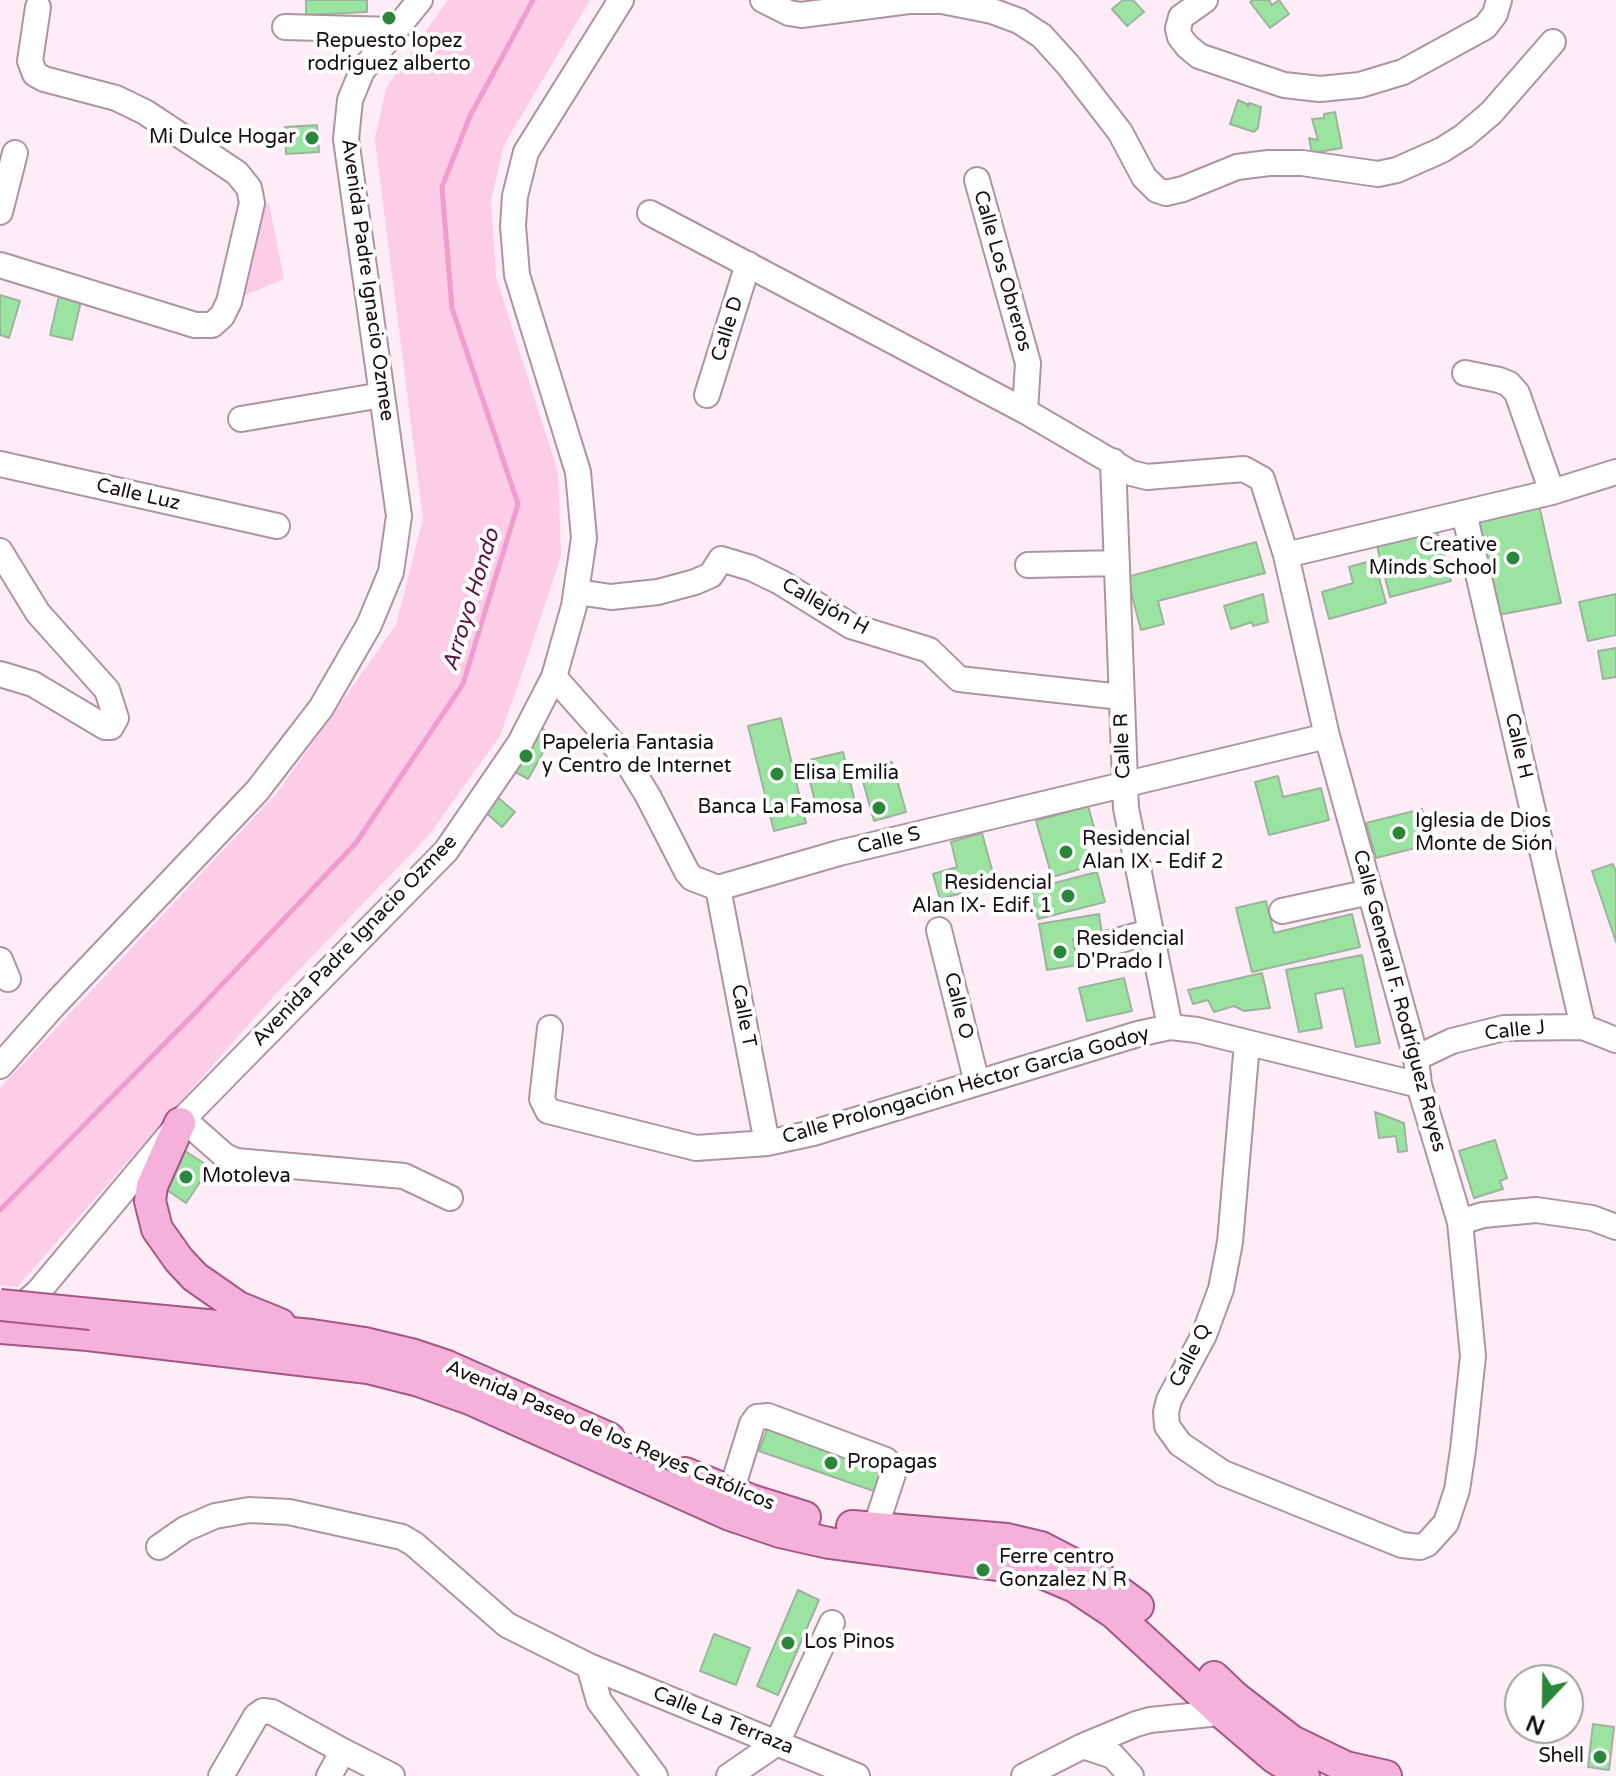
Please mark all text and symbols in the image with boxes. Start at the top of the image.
marker: Repuesto lopez rodriguez alberto [380,9,398,27]
place label: Repuesto lopez rodriguez alberto [307,30,471,77]
place label: Mi Dulce Hogar [149,126,296,150]
marker: Mi Dulce Hogar [303,129,321,147]
street label: Avenida Padre Ignacio Ozmee [335,137,399,423]
street label: Calle Los Obreros [968,188,1036,354]
street label: Calle D [707,294,749,364]
street label: Calle Luz [94,474,182,516]
water label: Arroyo Hondo [438,526,506,674]
place label: Creative Minds School [1369,534,1497,581]
marker: Creative Minds School [1504,549,1522,567]
street label: Callejón H [777,573,873,641]
street label: Calle H [1499,711,1537,781]
street label: Calle R [1110,713,1136,779]
place label: Papeleria Fantasia y Centro de Internet [542,732,731,779]
marker: Papeleria Fantasia y Centro de Internet [517,747,535,765]
place label: Elisa Emilia [793,762,899,786]
marker: Elisa Emilia [768,765,786,783]
place label: Banca La Famosa [697,796,863,820]
marker: Banca La Famosa [870,799,888,817]
place label: Iglesia de Dios Monte de Sión [1415,810,1553,857]
street label: Calle S [855,822,923,860]
marker: Iglesia de Dios Monte de Sión [1390,824,1408,842]
place label: Residencial Alan IX - Edif 2 [1082,828,1224,875]
street label: Avenida Padre Ignacio Ozmee [248,830,462,1052]
marker: Residencial Alan IX - Edif 2 [1057,843,1075,861]
street label: Calle General F. Rodríguez Reyes [1347,847,1451,1155]
place label: Residencial Alan IX- Edif. 1 [912,872,1052,919]
marker: Residencial Alan IX- Edif. 1 [1059,887,1077,905]
place label: Residencial D'Prado I [1076,928,1184,975]
marker: Residencial D'Prado I [1051,943,1069,961]
street label: Calle O [938,970,978,1042]
street label: Calle T [725,982,761,1050]
street label: Calle J [1483,1016,1547,1046]
street label: Calle Prolongación Héctor García Godoy [780,1022,1152,1150]
place label: Motoleva [202,1165,291,1189]
marker: Motoleva [177,1168,195,1186]
street label: Calle Q [1165,1320,1217,1392]
street label: Avenida Paseo de los Reyes Católicos [442,1356,778,1516]
place label: Propagas [847,1451,937,1475]
marker: Propagas [822,1454,840,1472]
place label: Ferre centro Gonzalez N R [999,1546,1127,1593]
marker: Ferre centro Gonzalez N R [974,1561,992,1579]
place label: Los Pinos [804,1631,895,1655]
marker: Los Pinos [779,1634,797,1652]
north arrow [1504,1664,1584,1744]
street label: Calle La Terraza [649,1682,797,1760]
text: N [1523,1709,1549,1740]
place label: Shell [1538,1745,1584,1769]
marker: Shell [1591,1748,1609,1766]

